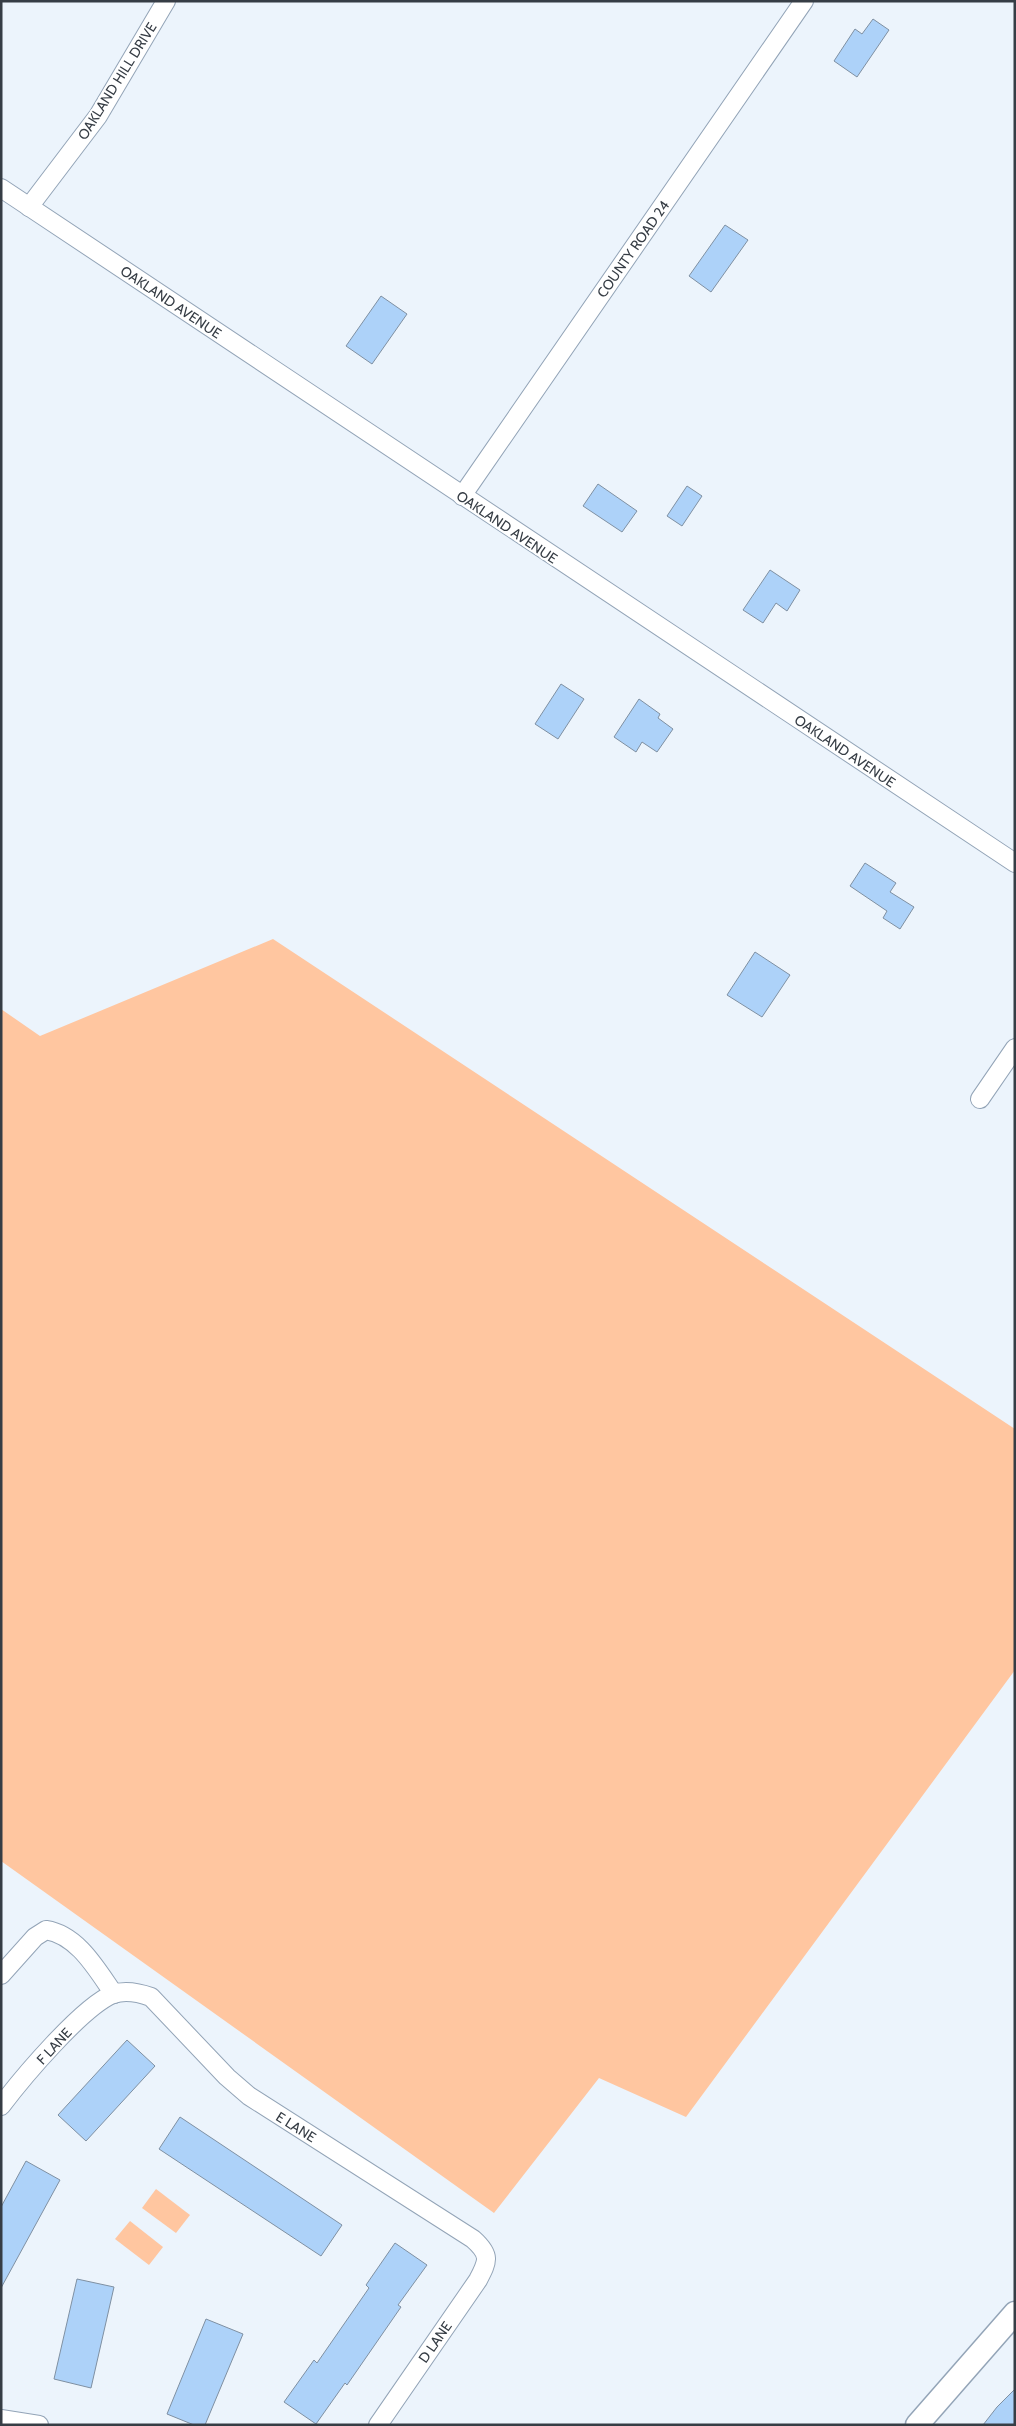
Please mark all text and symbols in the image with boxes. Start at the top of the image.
street label: OAKLAND HILL DRIVE [74,19,161,143]
street label: COUNTY ROAD 24 [593,197,673,301]
street label: OAKLAND AVENUE [117,262,225,343]
street label: OAKLAND AVENUE [453,487,561,568]
street label: OAKLAND AVENUE [791,711,899,792]
street label: F LANE [33,2024,76,2068]
street label: E LANE [273,2108,320,2146]
street label: D LANE [414,2318,456,2366]

